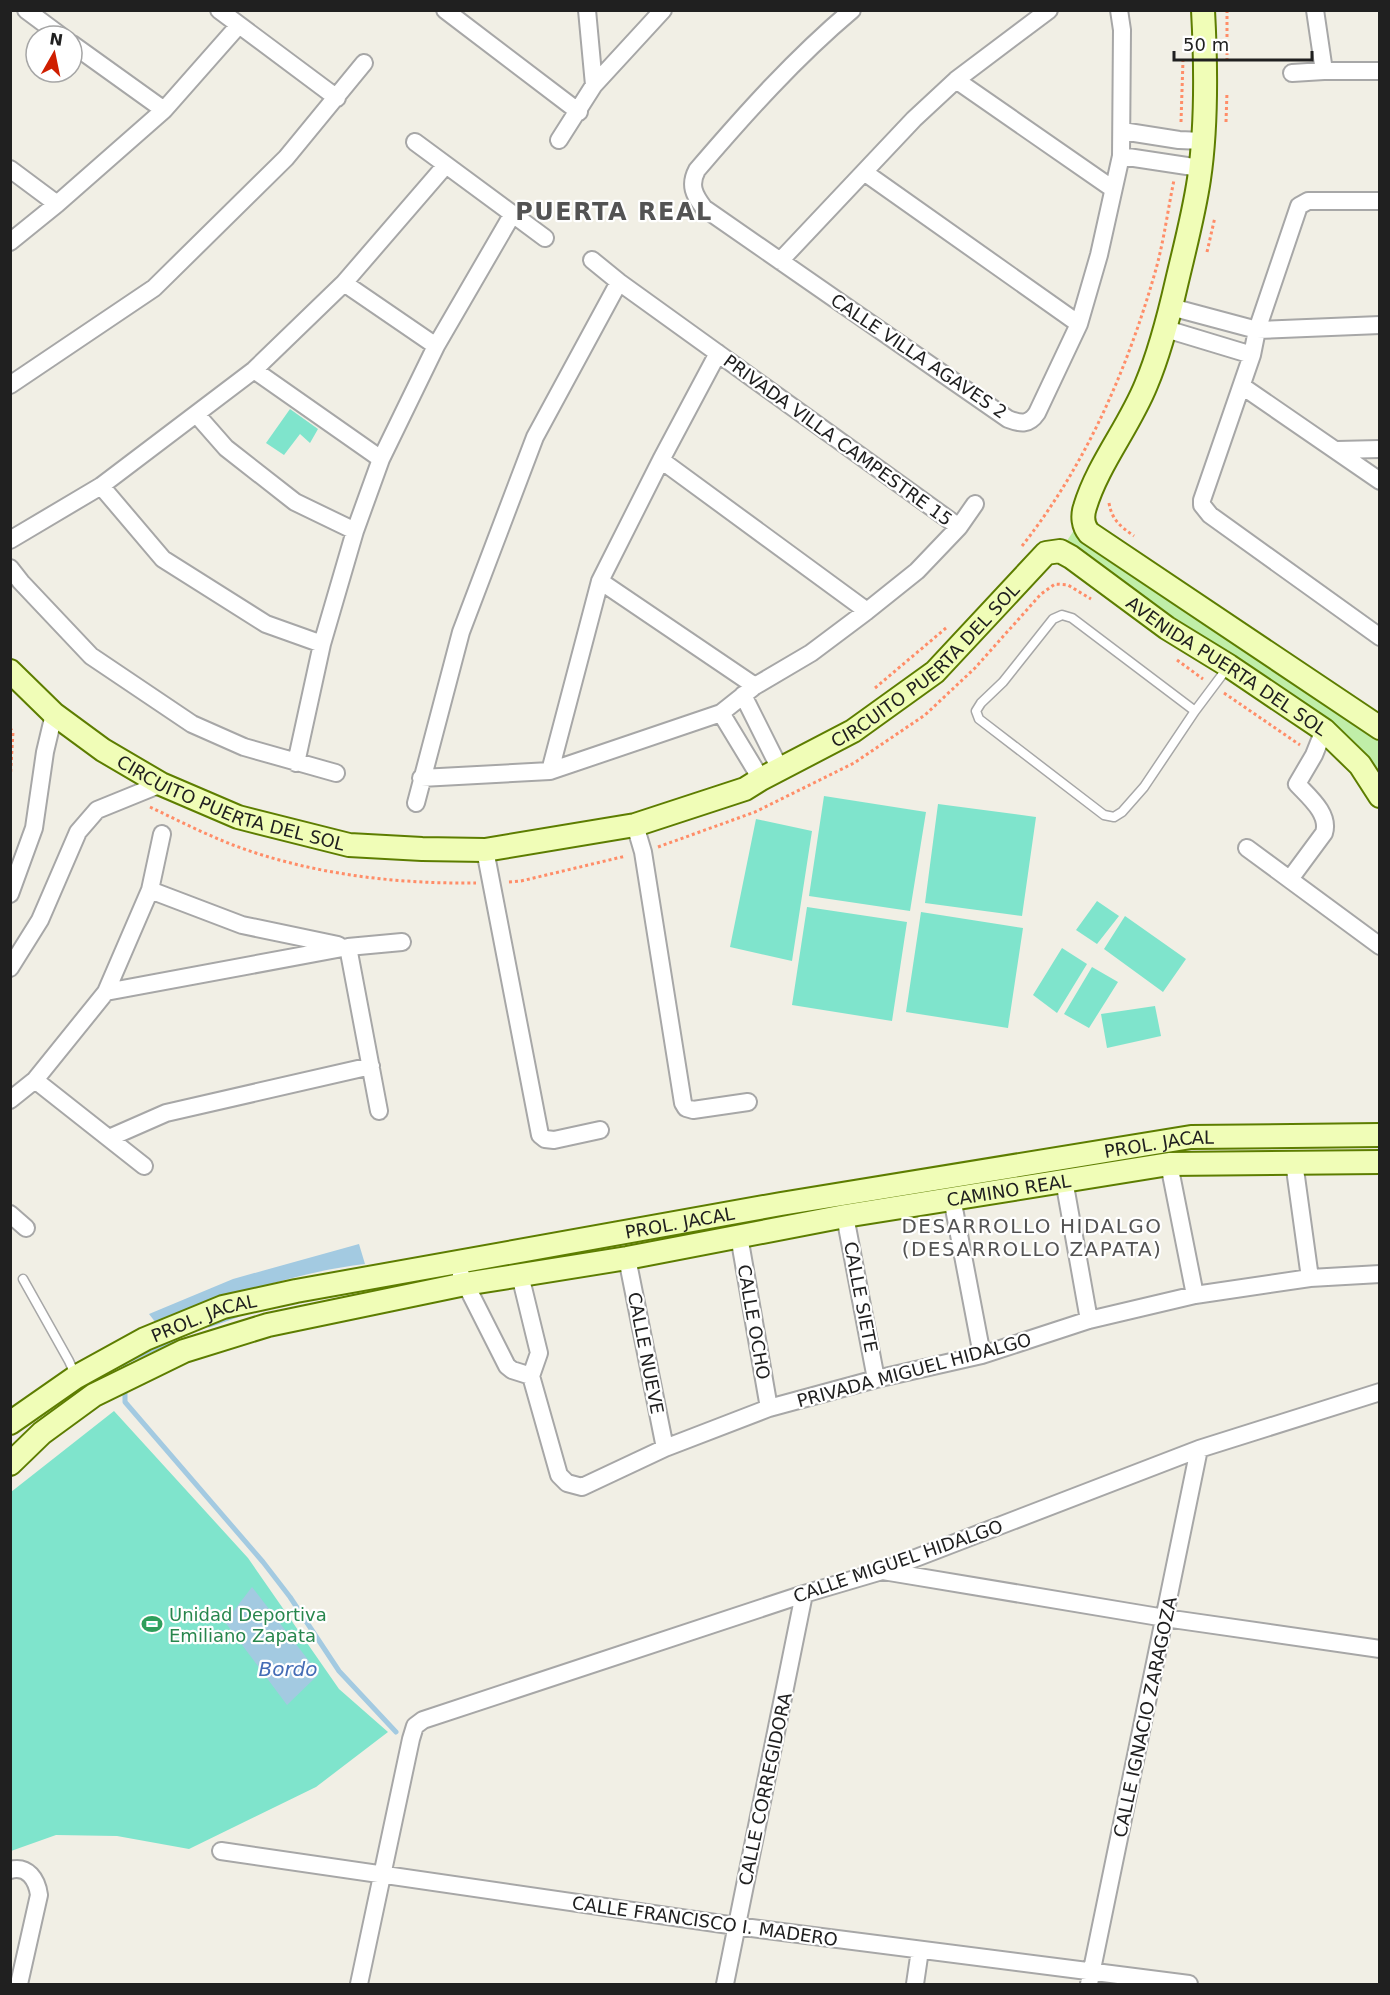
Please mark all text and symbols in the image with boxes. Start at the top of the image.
north arrow [24,24,84,84]
scale bar [1174,24,1312,62]
text: N [48,29,64,50]
text: 50 m [1183,34,1229,55]
district label: PUERTA REAL [515,198,713,226]
street label: CALLE VILLA AGAVES 2 [827,289,1011,423]
street label: PRIVADA VILLA CAMPESTRE 15 [720,350,956,530]
street label: CIRCUITO PUERTA DEL SOL [827,579,1023,751]
street label: AVENIDA PUERTA DEL SOL [1123,591,1331,740]
street label: CIRCUITO PUERTA DEL SOL [114,750,347,854]
street label: PROL. JACAL [1103,1126,1214,1162]
street label: CAMINO REAL [945,1169,1072,1210]
street label: PROL. JACAL [623,1202,736,1242]
district label: DESARROLLO HIDALGO (DESARROLLO ZAPATA) [901,1214,1163,1261]
street label: CALLE SIETE [840,1240,882,1354]
street label: CALLE OCHO [734,1263,774,1381]
street label: PROL. JACAL [148,1289,258,1346]
street label: CALLE NUEVE [624,1290,668,1416]
street label: PRIVADA MIGUEL HIDALGO [795,1329,1033,1411]
street label: CALLE MIGUEL HIDALGO [791,1515,1005,1607]
street label: CALLE IGNACIO ZARAGOZA [1109,1594,1181,1839]
place label: Unidad Deportiva Emiliano Zapata [169,1604,327,1646]
sports icon: Unidad Deportiva Emiliano Zapata [140,1612,164,1636]
water label: Bordo [258,1657,318,1681]
street label: CALLE CORREGIDORA [734,1690,796,1887]
street label: CALLE FRANCISCO I. MADERO [571,1892,839,1950]

